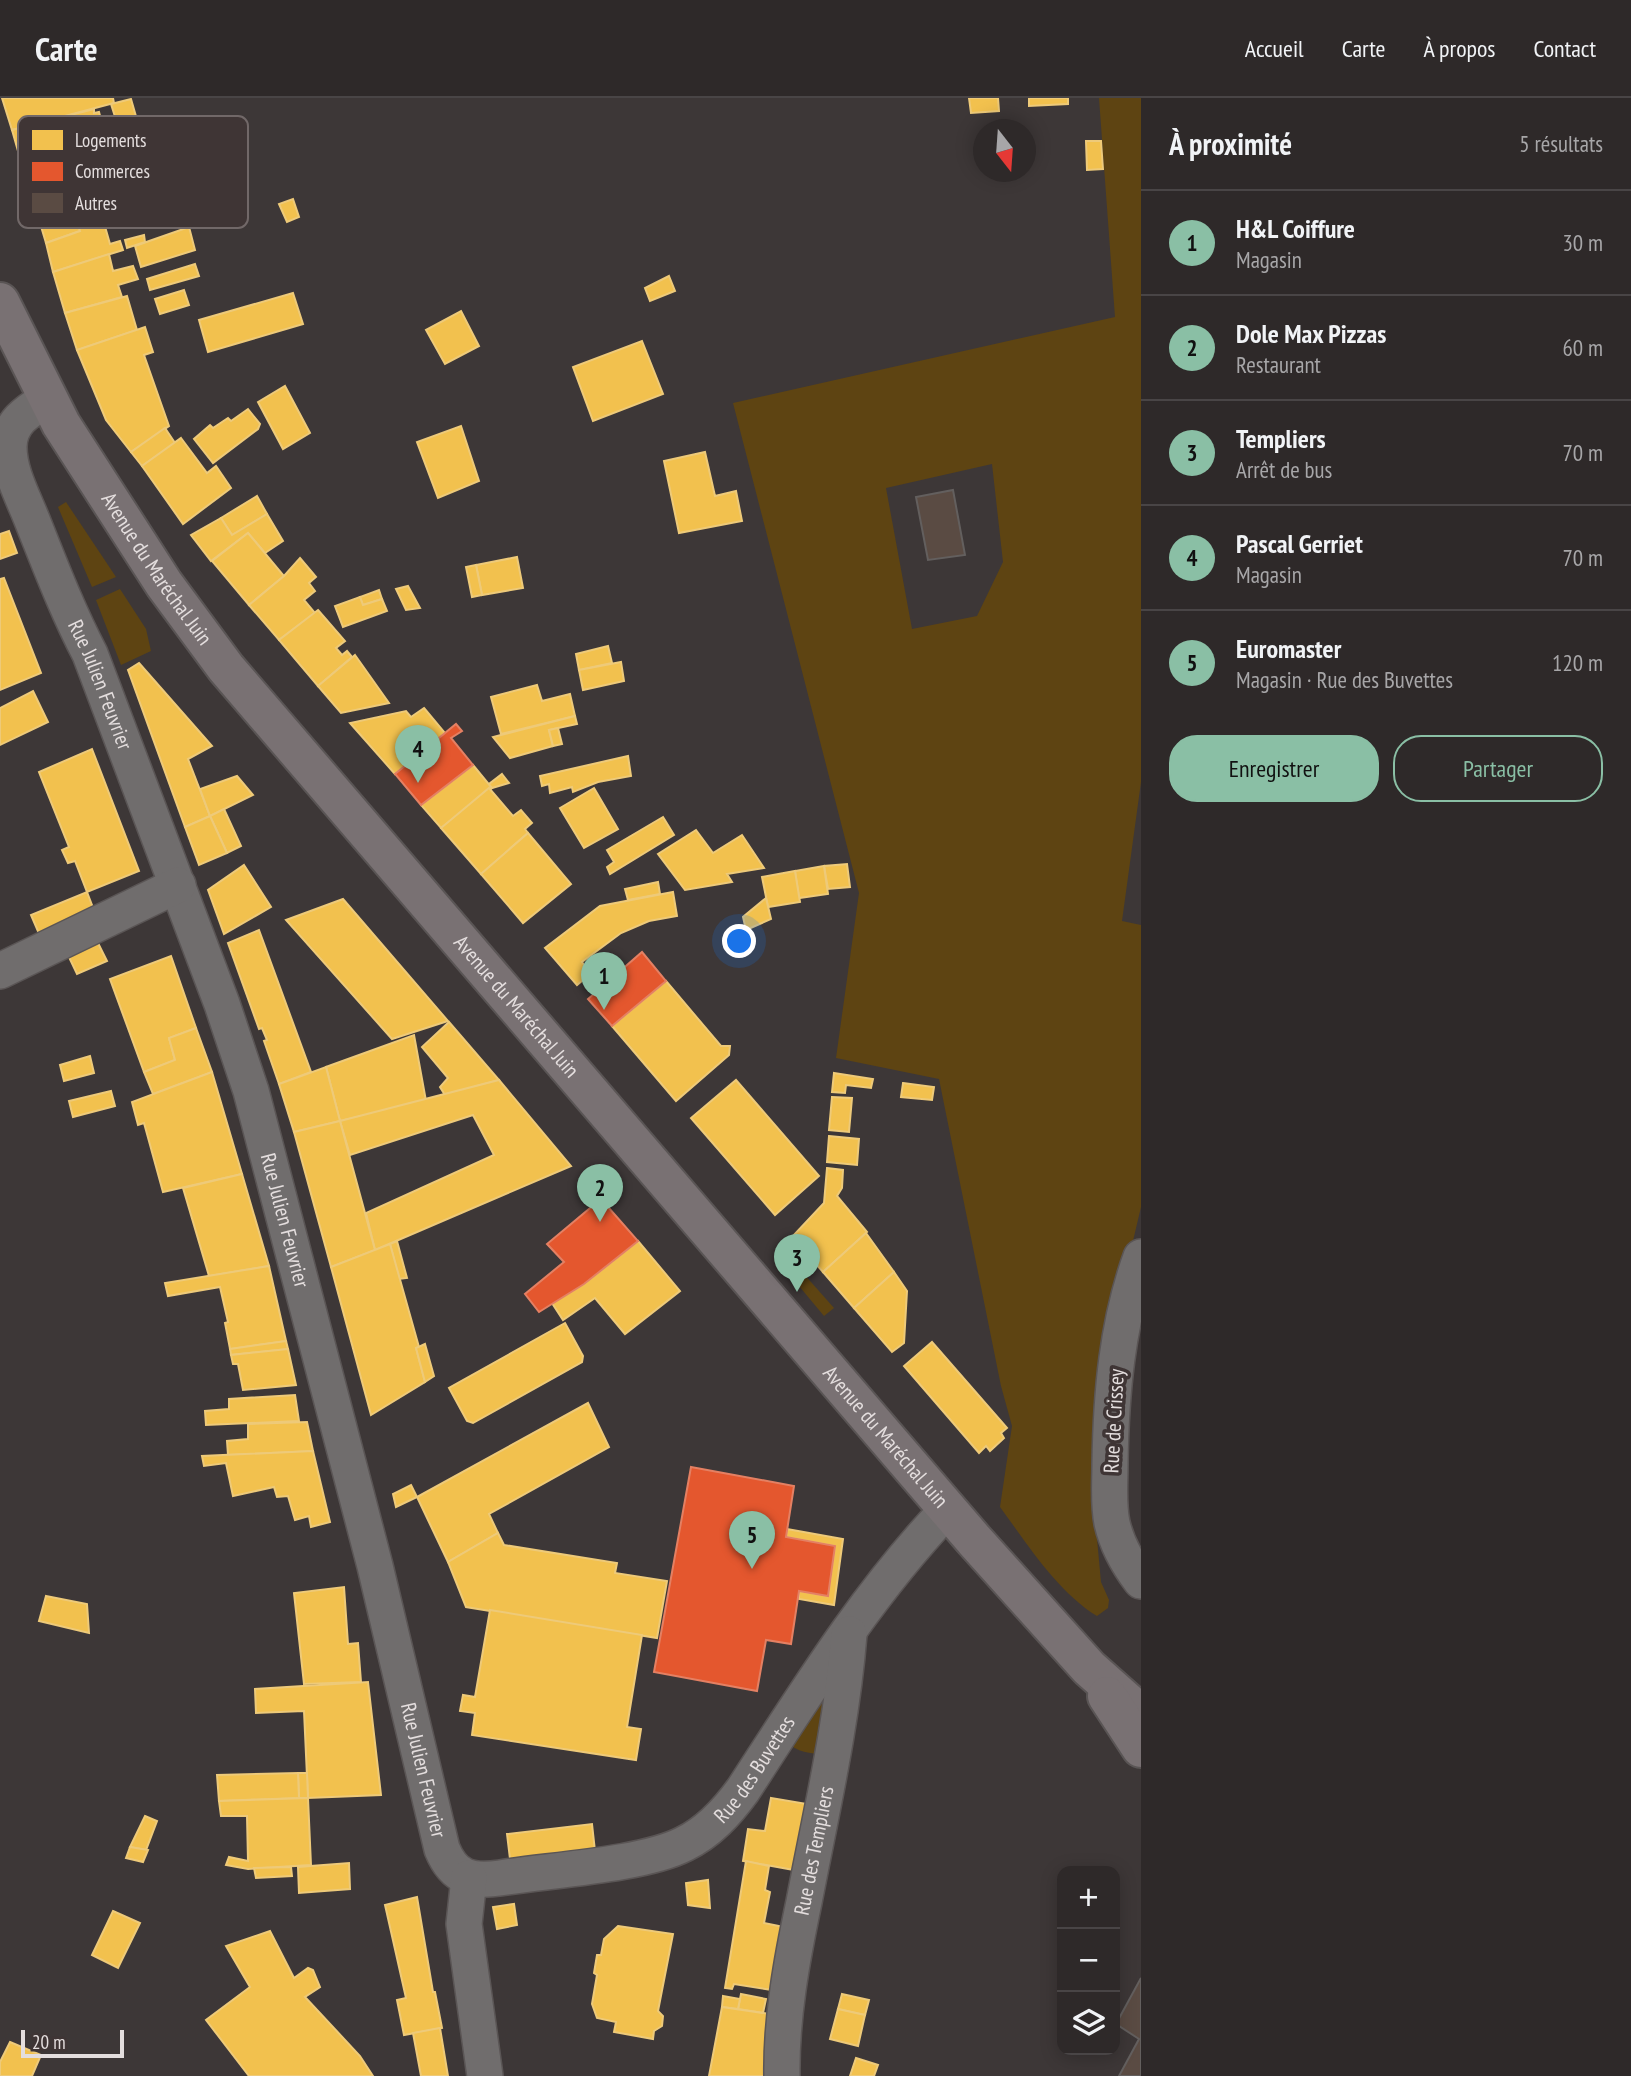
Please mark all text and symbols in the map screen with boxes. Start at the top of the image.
text: Carte [35,27,98,70]
text: Accueil [1245,33,1304,64]
text: Carte [1342,33,1385,64]
text: À propos [1423,33,1495,64]
text: Contact [1533,33,1596,64]
legend [18,116,248,228]
north arrow [973,119,1036,182]
text: À proximité [1169,124,1292,163]
text: Logements [75,128,147,152]
text: 5 résultats [1519,129,1603,158]
text: Commerces [75,159,150,183]
text: Autres [75,191,117,215]
text: H&L Coiffure [1236,212,1355,245]
text: 1 [1187,228,1198,257]
text: 30 m [1562,228,1603,257]
text: Magasin [1236,245,1302,274]
text: Dole Max Pizzas [1236,317,1386,350]
text: 2 [1187,333,1198,362]
text: 60 m [1562,333,1603,362]
text: Restaurant [1236,350,1321,379]
text: Templiers [1236,422,1326,455]
text: 3 [1187,438,1198,467]
text: 70 m [1562,438,1603,467]
text: Arrêt de bus [1236,455,1332,484]
street label: Avenue du Maréchal Juin [96,487,218,650]
text: Pascal Gerriet [1236,527,1363,560]
text: 4 [1187,543,1198,572]
text: 70 m [1562,543,1603,572]
text: Magasin [1236,560,1302,589]
street label: Rue Julien Feuvrier [62,615,139,754]
text: Euromaster [1236,632,1341,665]
text: 5 [1187,648,1198,677]
text: 120 m [1552,648,1603,677]
text: Magasin · Rue des Buvettes [1236,665,1453,694]
pin: 4 [395,725,441,783]
button: Enregistrer [1169,735,1379,802]
button: Partager [1393,735,1603,802]
your location [722,924,756,958]
street label: Avenue du Maréchal Juin [448,929,585,1083]
pin: 1 [581,952,627,1010]
street label: Rue Julien Feuvrier [255,1150,316,1291]
pin: 2 [577,1164,623,1222]
pin: 3 [774,1234,820,1292]
street label: Avenue du Maréchal Juin [817,1360,954,1513]
street label: Rue de Crissey [1097,1368,1130,1474]
pin: 5 [729,1511,775,1569]
street label: Rue Julien Feuvrier [395,1700,453,1840]
street label: Rue des Buvettes [708,1710,801,1829]
street label: Rue des Templiers [788,1784,840,1918]
map controls [1057,1866,1120,2055]
button: + [1057,1866,1120,1929]
button: − [1057,1929,1120,1992]
button: layers [1057,1992,1120,2055]
scale bar [21,2027,124,2059]
text: 20 m [32,2030,66,2054]

